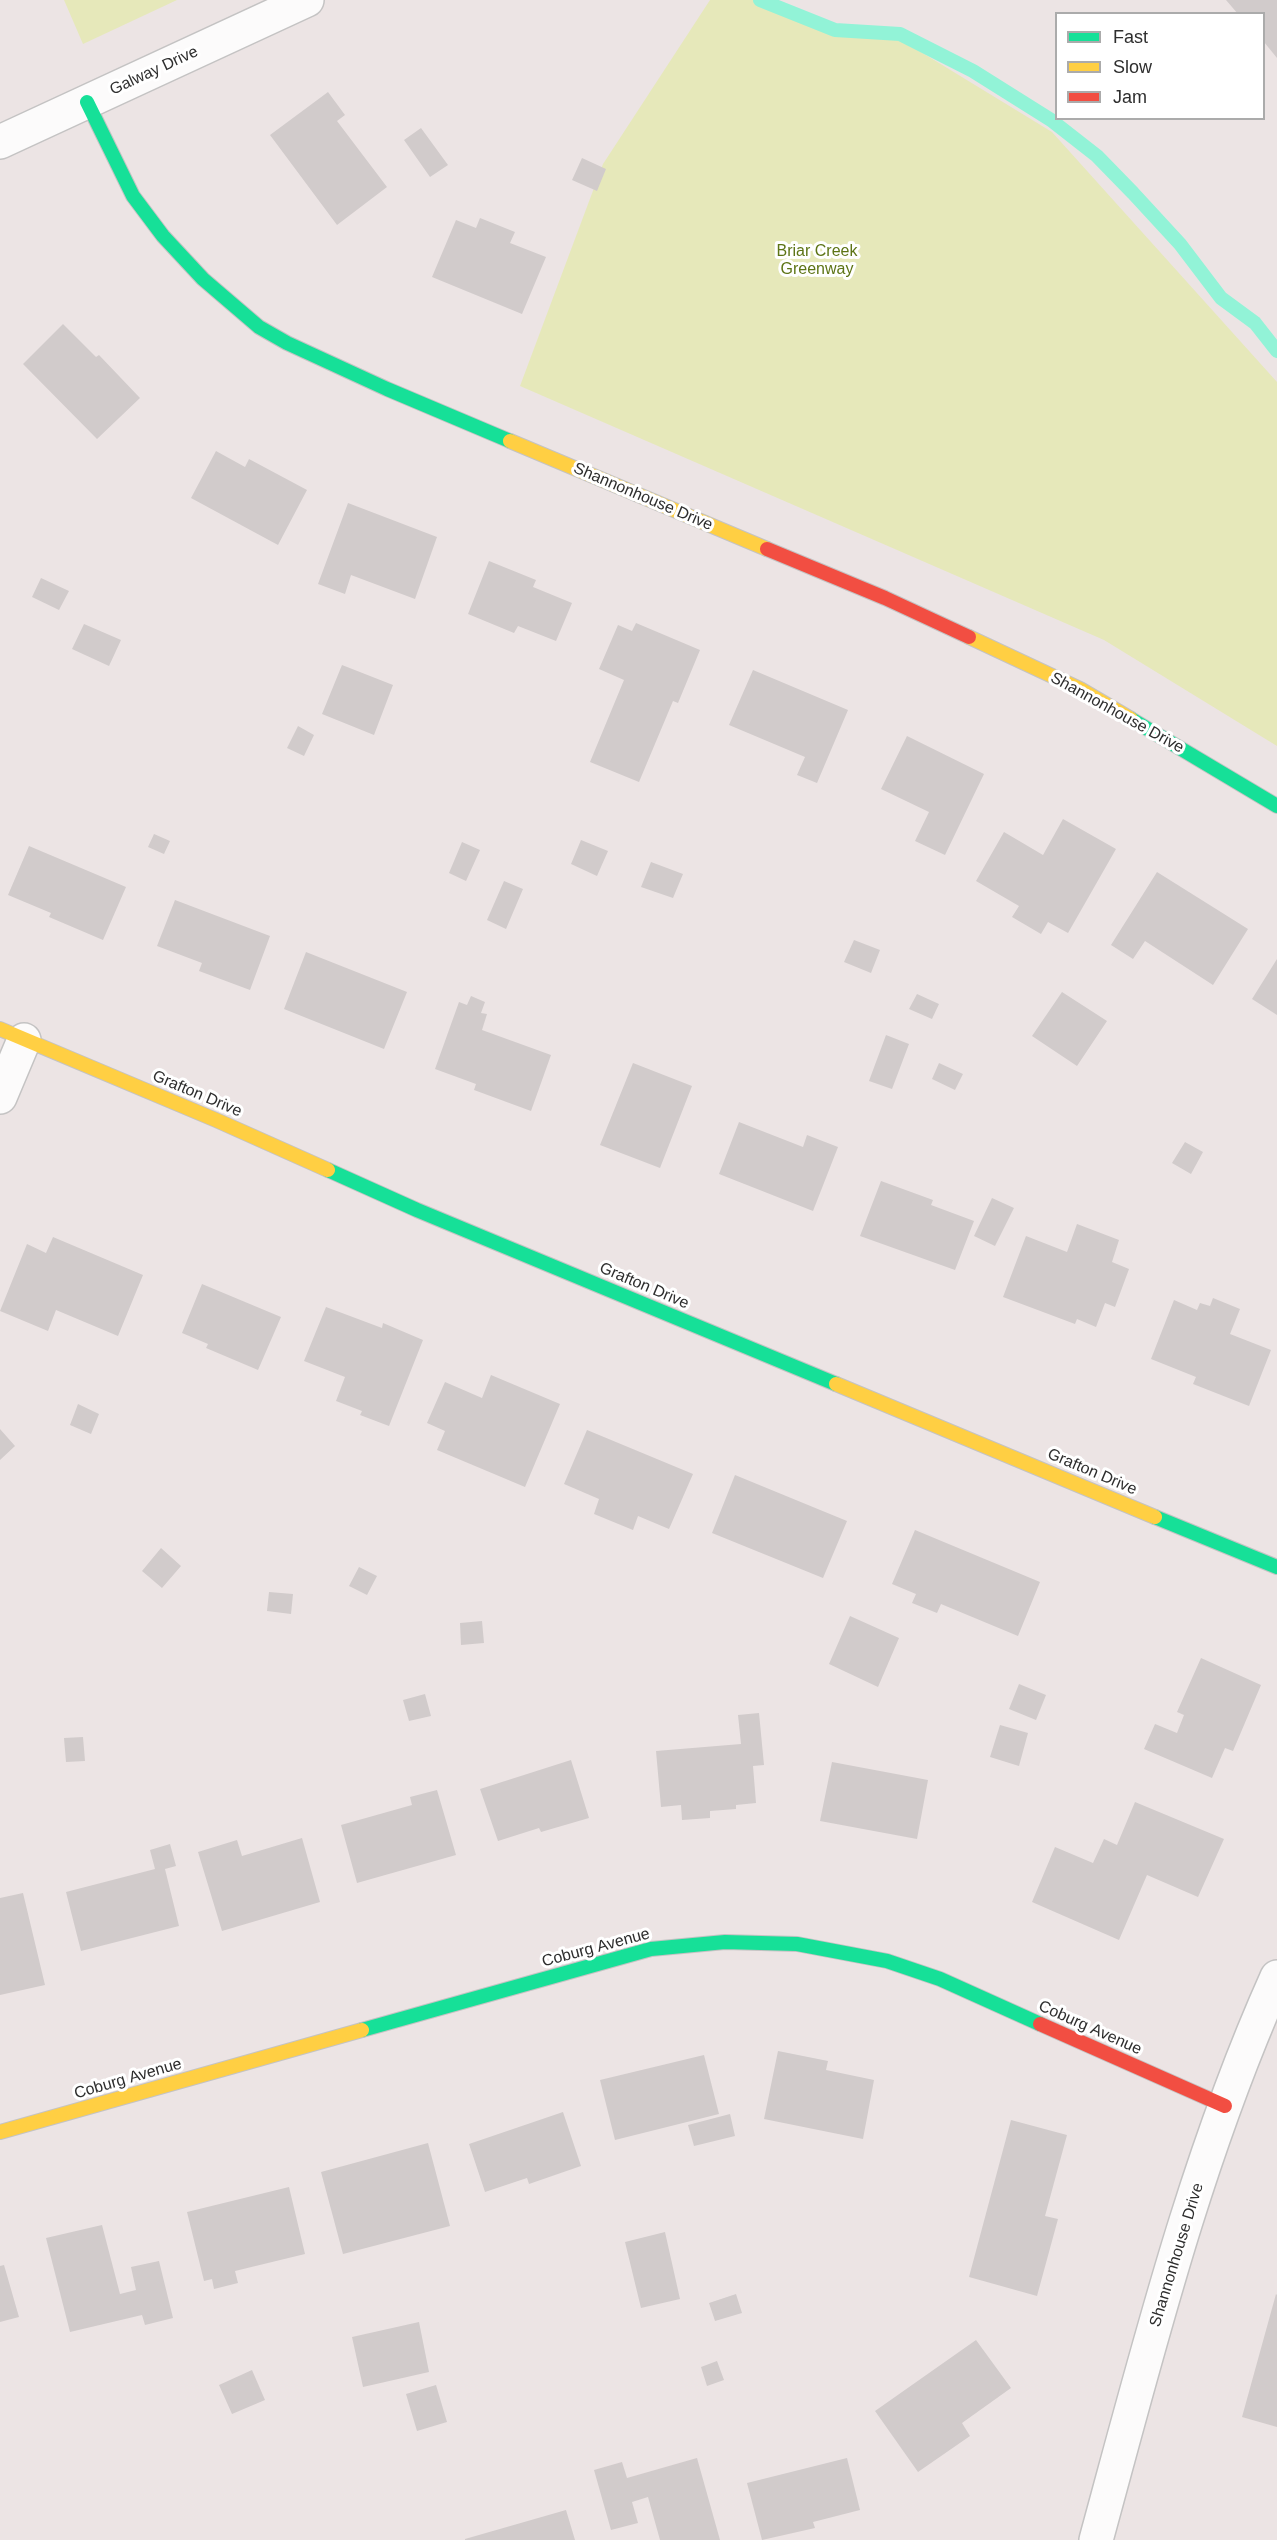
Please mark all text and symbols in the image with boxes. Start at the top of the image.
legend [1055,12,1265,120]
text: Fast [1113,27,1148,47]
street label: Galway Drive [107,42,201,100]
text: Slow [1113,57,1152,77]
text: Jam [1113,87,1147,107]
park label: Briar Creek Greenway [777,242,857,280]
street label: Shannonhouse Drive [570,459,716,535]
street label: Shannonhouse Drive [1047,668,1187,758]
street label: Grafton Drive [149,1067,245,1121]
street label: Grafton Drive [596,1259,692,1313]
street label: Grafton Drive [1044,1445,1140,1499]
street label: Coburg Avenue [540,1924,652,1972]
street label: Coburg Avenue [1035,1997,1145,2059]
street label: Coburg Avenue [72,2054,184,2104]
street label: Shannonhouse Drive [1146,2181,1208,2329]

